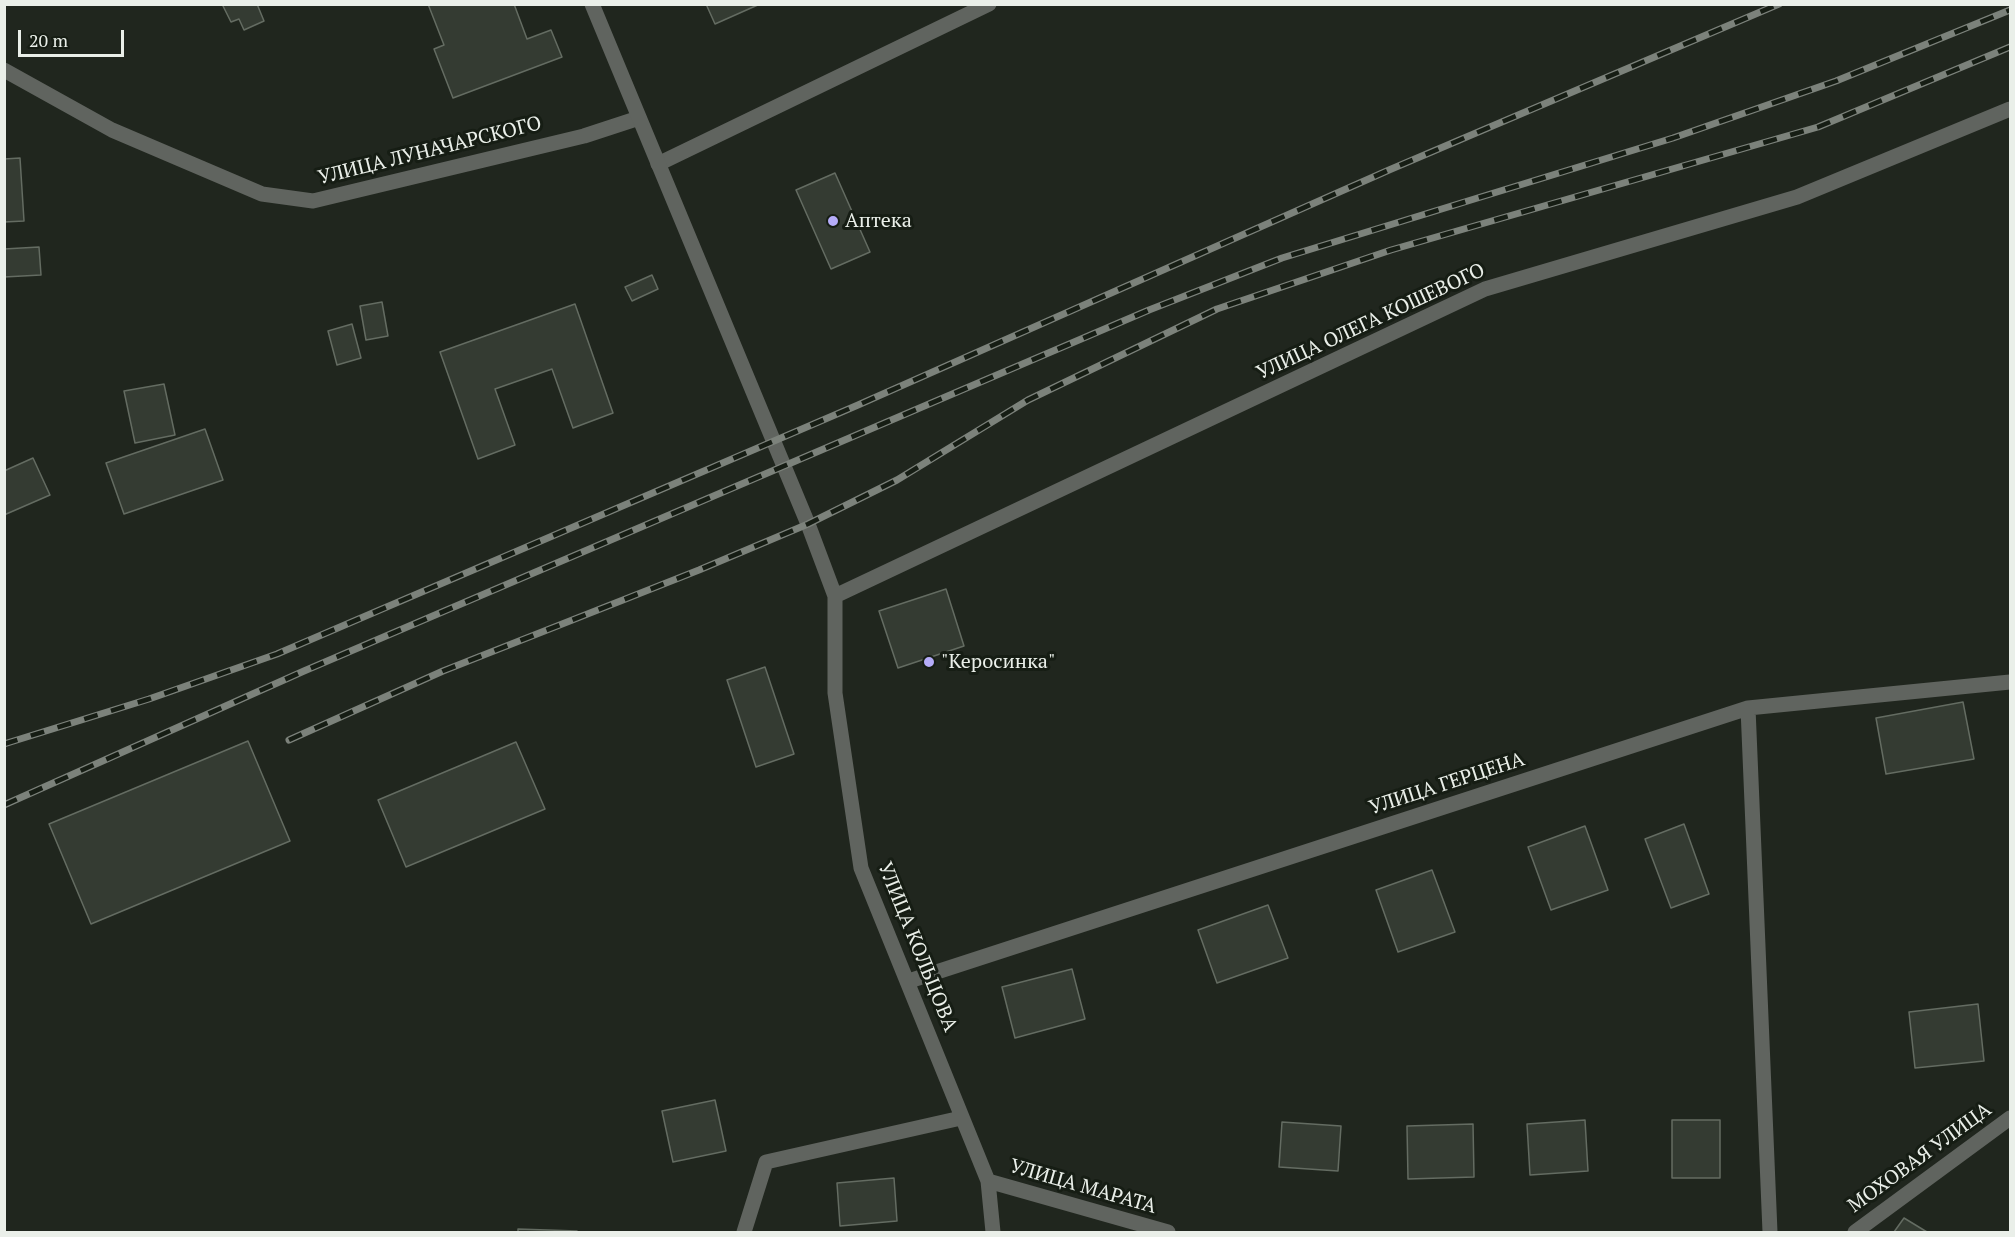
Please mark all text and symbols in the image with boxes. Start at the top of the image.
scale bar [21,18,128,56]
text: 20 m [29,28,68,52]
street label: УЛИЦА ЛУНАЧАРСКОГО [316,112,544,190]
place label: Аптека [845,209,912,233]
marker: Аптека [826,214,840,228]
street label: УЛИЦА ОЛЕГА КОШЕВОГО [1253,258,1489,386]
place label: "Керосинка" [941,650,1056,674]
marker: "Керосинка" [922,655,936,669]
street label: УЛИЦА ГЕРЦЕНА [1366,748,1528,820]
street label: УЛИЦА КОЛЬЦОВА [872,859,962,1035]
street label: МОХОВАЯ УЛИЦА [1844,1098,1996,1218]
street label: УЛИЦА МАРАТА [1007,1155,1159,1219]

